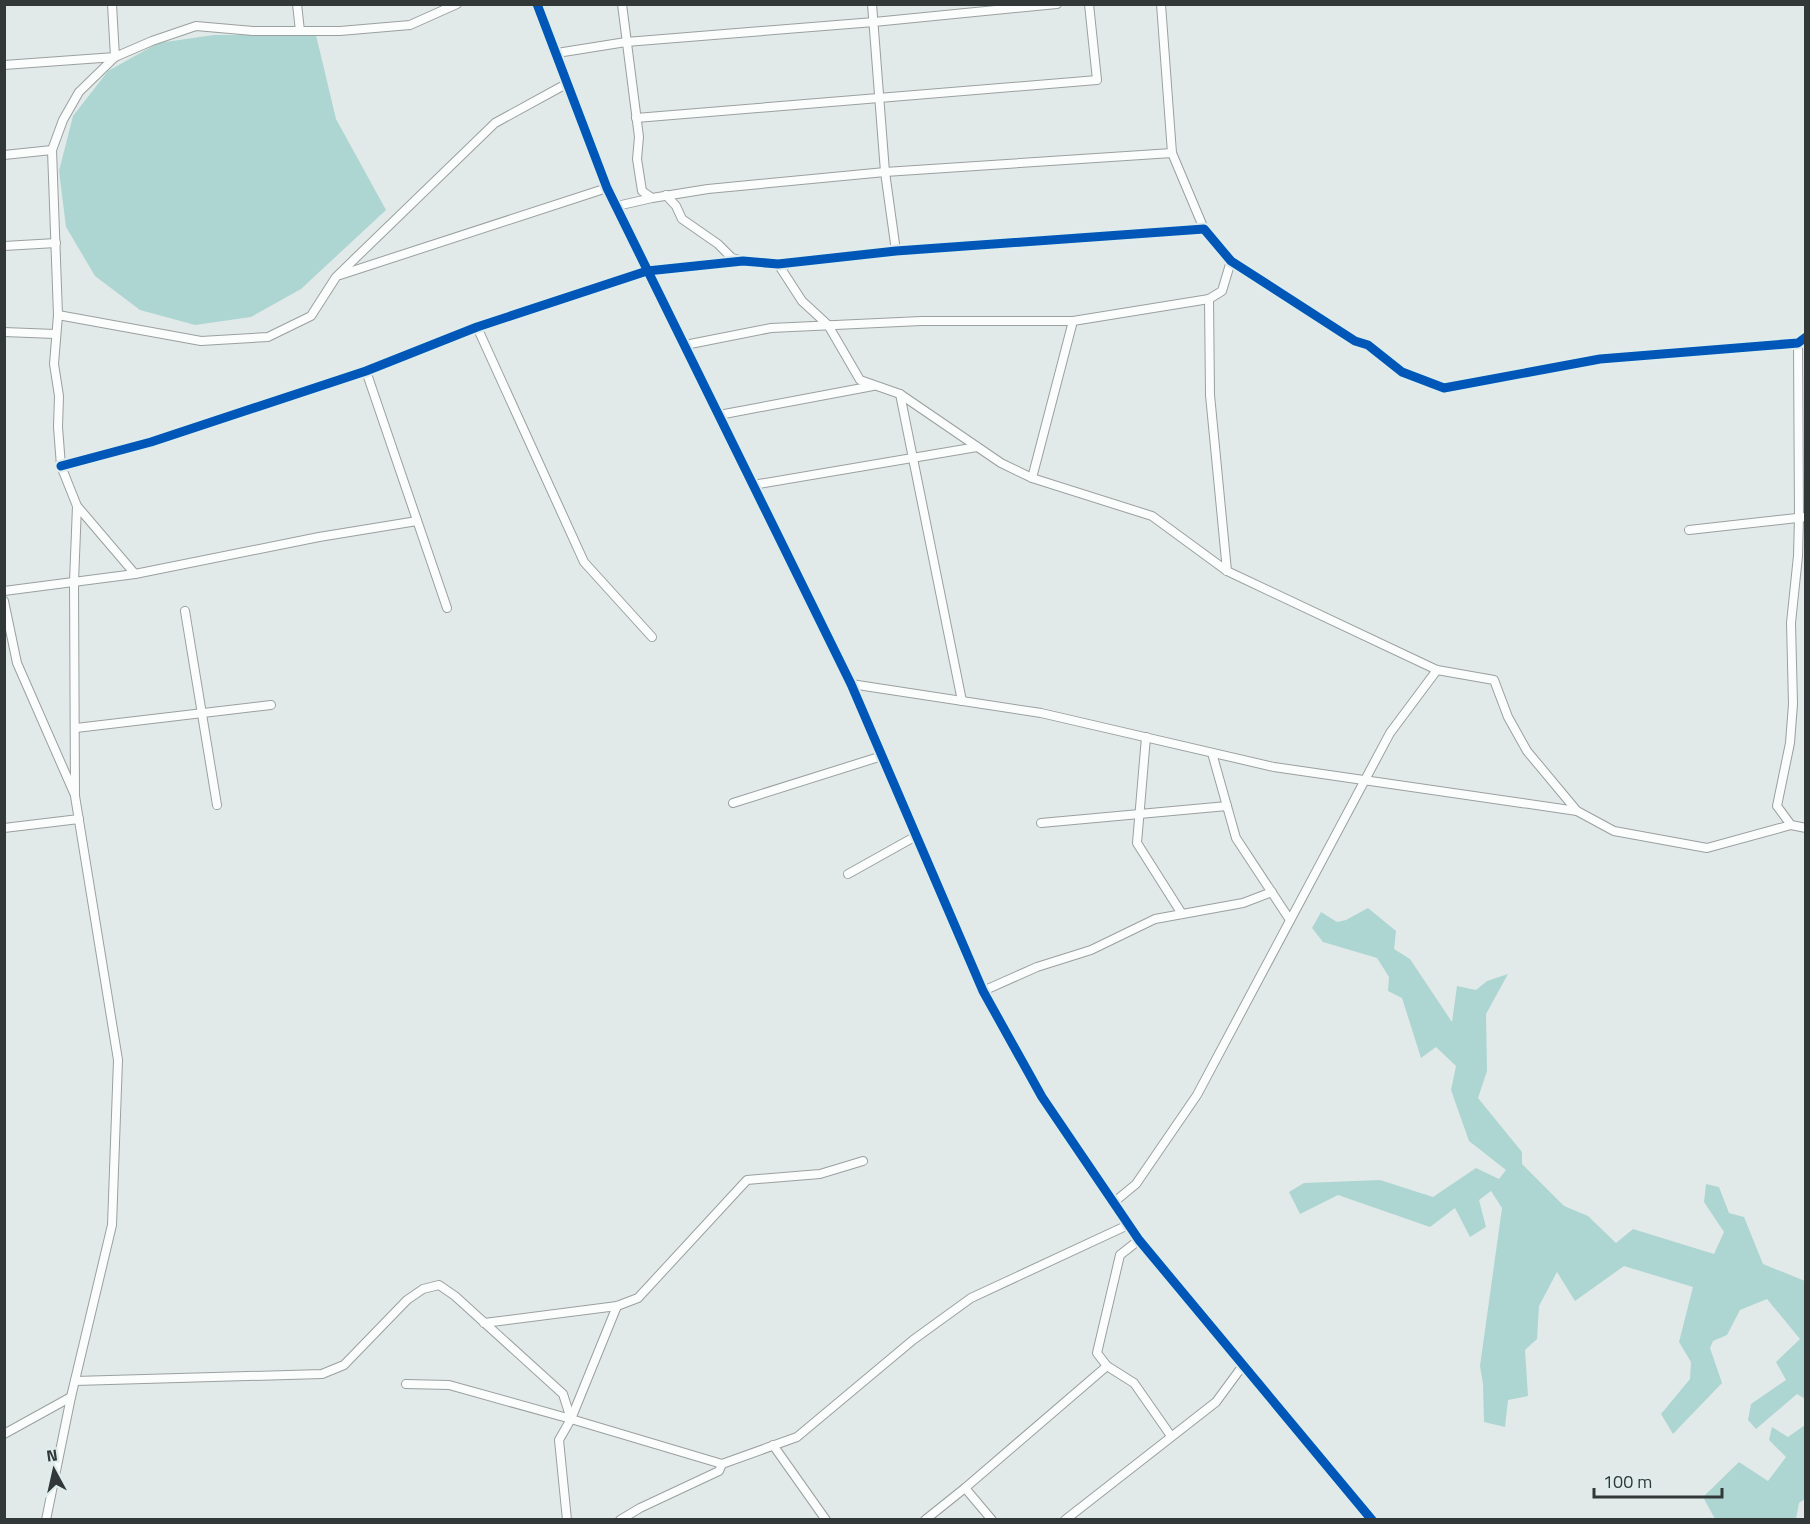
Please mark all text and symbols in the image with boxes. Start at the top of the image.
north arrow [24,1440,84,1500]
text: N [45,1442,59,1468]
scale bar [1594,1461,1722,1499]
text: 100 m [1603,1468,1652,1495]

